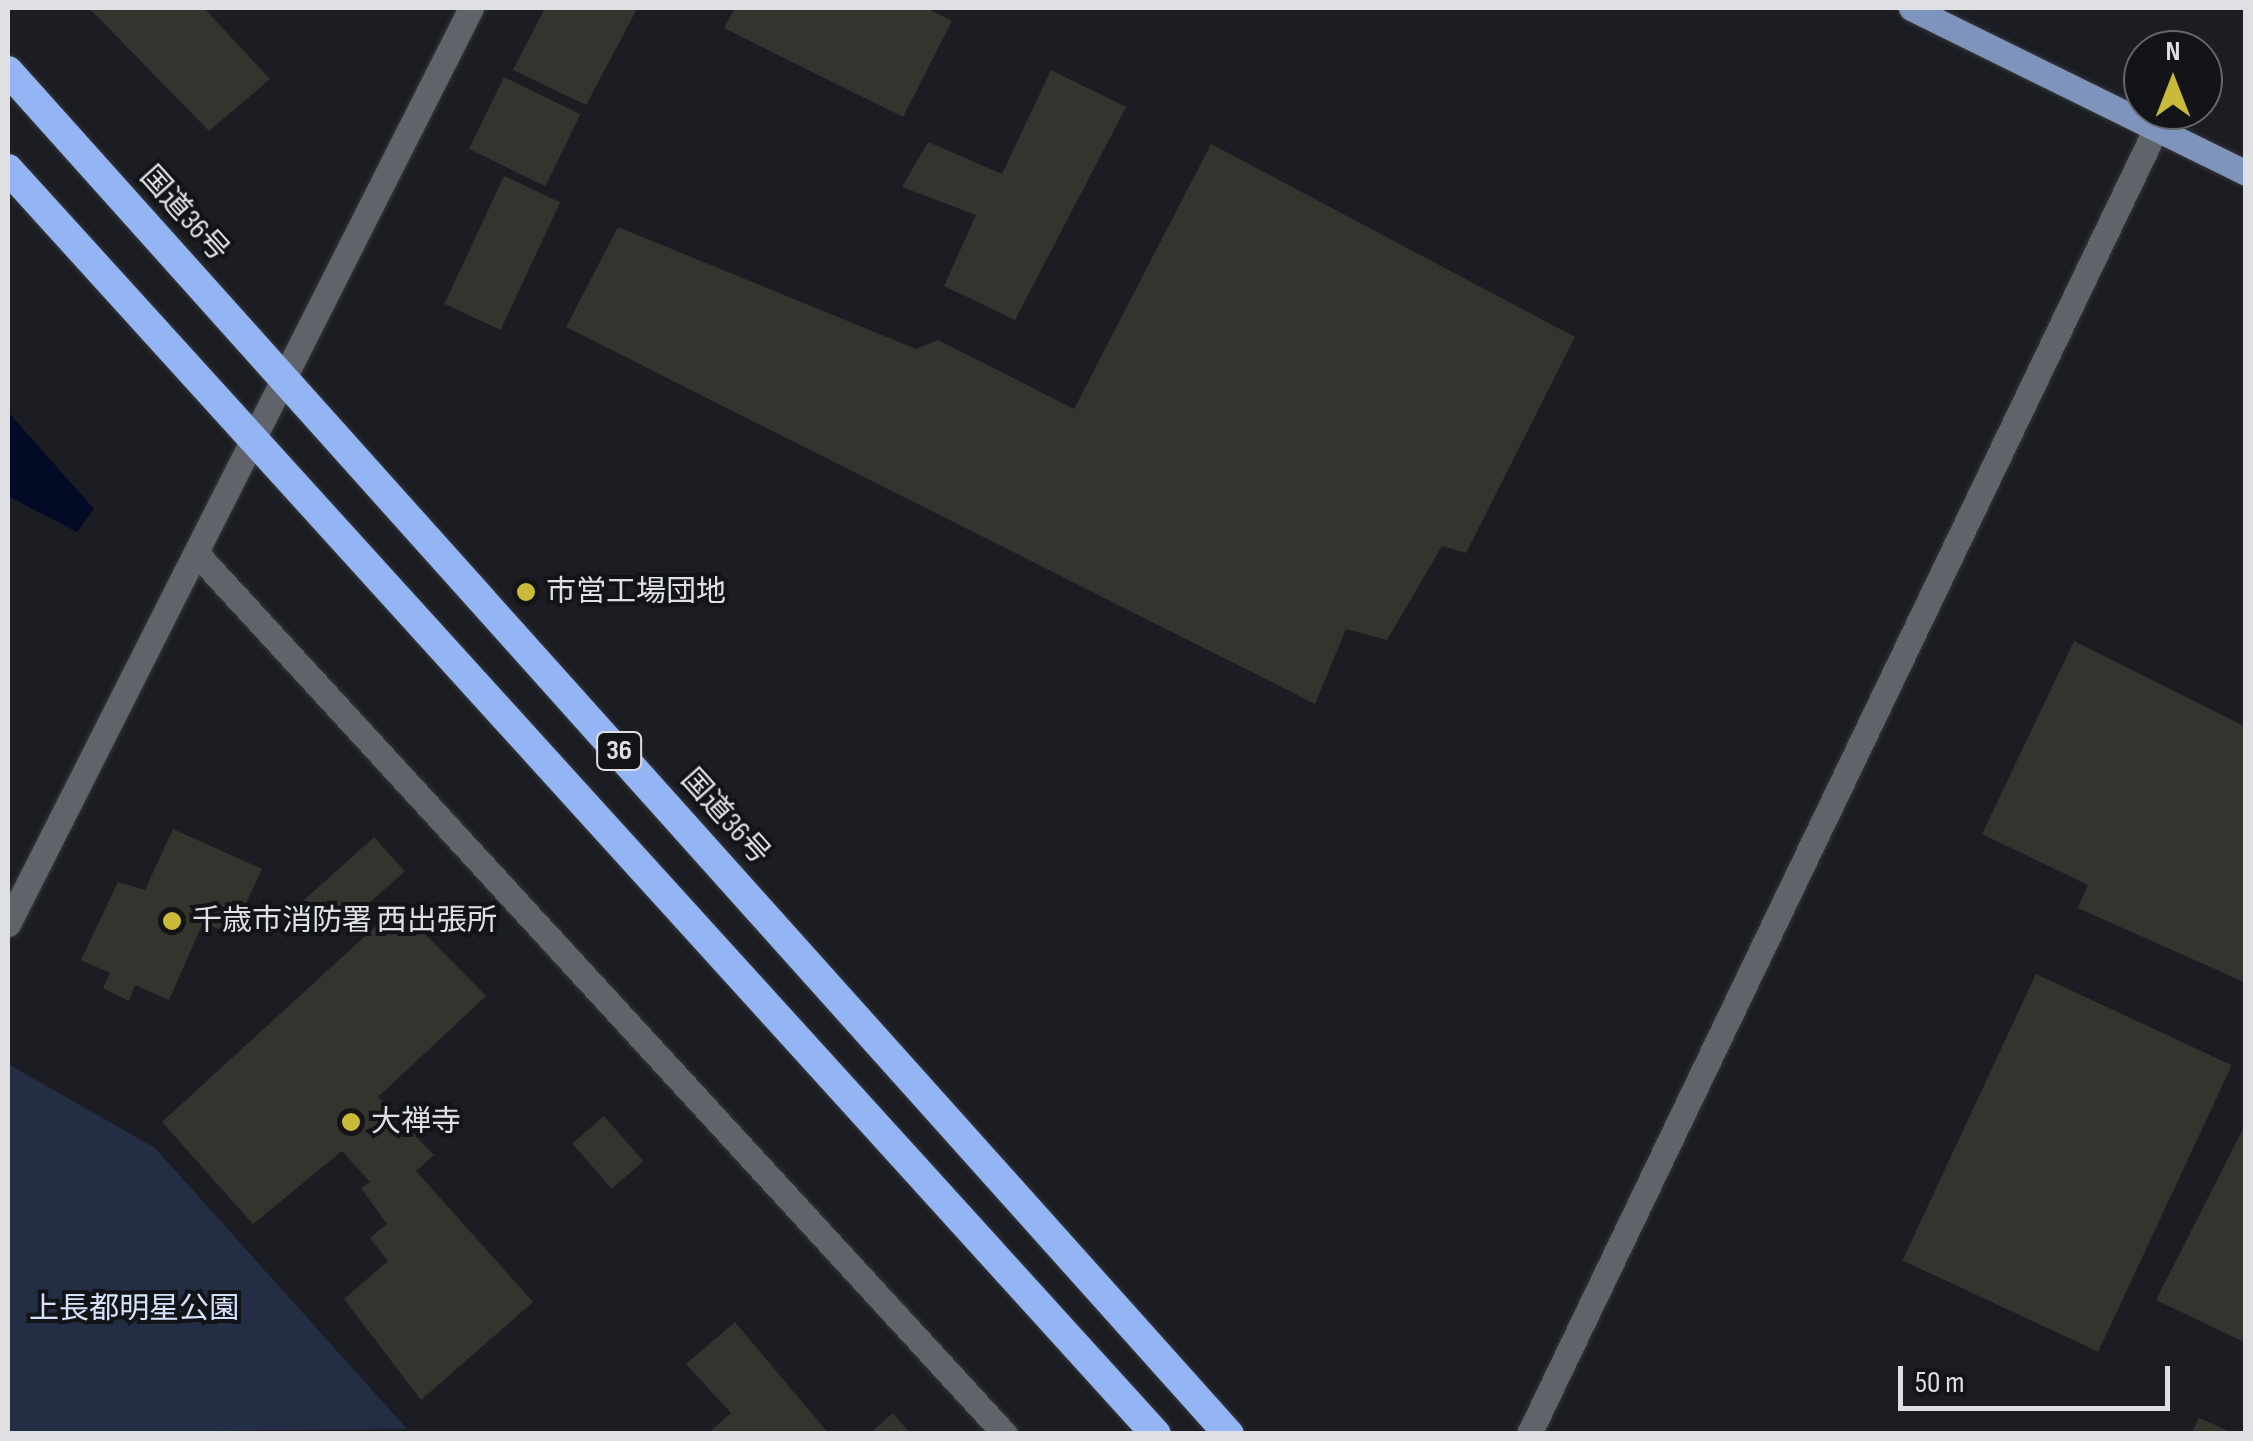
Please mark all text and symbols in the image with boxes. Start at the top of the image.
north arrow [2123,30,2223,130]
text: N [2166,35,2180,68]
street label: 国道36号 [132,159,236,269]
place label: 市営工場団地 [546,574,726,610]
marker: 市営工場団地 [515,581,537,603]
road number: 36 [594,728,644,774]
street label: 国道36号 [673,762,777,872]
place label: 千歳市消防署 西出張所 [192,903,497,939]
marker: 千歳市消防署 西出張所 [161,910,183,932]
place label: 大禅寺 [371,1104,461,1140]
marker: 大禅寺 [340,1111,362,1133]
park label: 上長都明星公園 [29,1291,239,1327]
scale bar [1903,1346,2176,1408]
text: 50 m [1915,1365,1964,1401]

